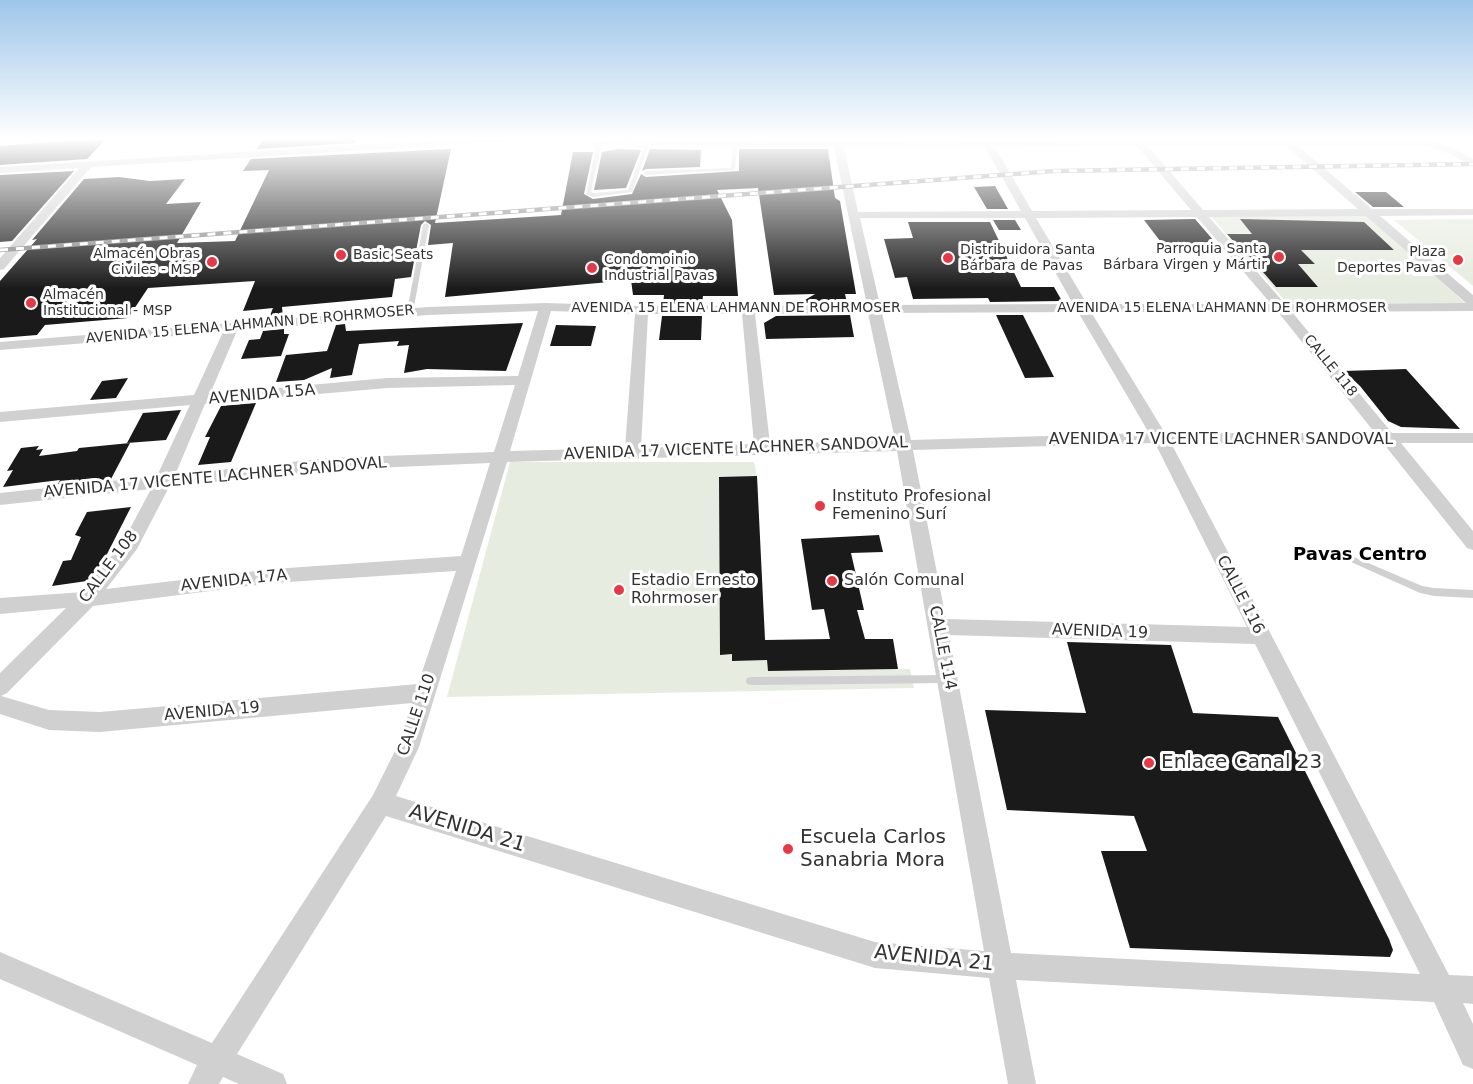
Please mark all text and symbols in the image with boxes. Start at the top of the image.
place label: Parroquia Santa Bárbara Virgen y Mártir [1103,241,1267,274]
place label: Distribuidora Santa Bárbara de Pavas [960,242,1095,274]
place label: Plaza Deportes Pavas [1337,244,1446,276]
place label: Almacén Obras Civiles - MSP [93,246,200,278]
place label: Basic Seats [353,247,433,263]
marker: Basic Seats [334,248,348,262]
marker: Parroquia Santa Bárbara Virgen y Mártir [1272,250,1286,264]
marker: Distribuidora Santa Bárbara de Pavas [941,251,955,265]
place label: Condomoinio Industrial Pavas [604,252,715,284]
marker: Plaza Deportes Pavas [1451,253,1465,267]
marker: Almacén Obras Civiles - MSP [205,255,219,269]
marker: Condomoinio Industrial Pavas [585,261,599,275]
place label: Almacén Institucional - MSP [43,287,172,320]
marker: Almacén Institucional - MSP [24,296,38,310]
street label: AVENIDA 15 ELENA LAHMANN DE ROHRMOSER [571,300,901,316]
street label: AVENIDA 15 ELENA LAHMANN DE ROHRMOSER [1057,300,1387,316]
street label: AVENIDA 15 ELENA LAHMANN DE ROHRMOSER [85,302,415,348]
street label: CALLE 118 [1300,332,1360,400]
street label: AVENIDA 15A [208,381,316,409]
street label: AVENIDA 17 VICENTE LACHNER SANDOVAL [1049,430,1393,450]
street label: AVENIDA 17 VICENTE LACHNER SANDOVAL [564,433,908,465]
street label: AVENIDA 17 VICENTE LACHNER SANDOVAL [43,453,387,503]
place label: Instituto Profesional Femenino Surí [832,487,991,525]
marker: Instituto Profesional Femenino Surí [813,499,827,513]
street label: CALLE 108 [76,527,142,607]
district label: Pavas Centro [1293,544,1427,566]
street label: CALLE 116 [1212,552,1268,638]
street label: AVENIDA 17A [180,566,288,596]
place label: Estadio Ernesto Rohrmoser [631,571,756,609]
place label: Salón Comunal [844,571,964,591]
marker: Salón Comunal [825,574,839,588]
marker: Estadio Ernesto Rohrmoser [612,583,626,597]
street label: CALLE 114 [924,604,960,692]
street label: AVENIDA 19 [1052,621,1148,643]
street label: CALLE 110 [394,671,440,759]
street label: AVENIDA 19 [163,698,261,726]
place label: Enlace Canal 23 [1161,751,1322,775]
marker: Enlace Canal 23 [1142,756,1156,770]
street label: AVENIDA 21 [406,800,528,858]
place label: Escuela Carlos Sanabria Mora [800,826,946,873]
marker: Escuela Carlos Sanabria Mora [781,842,795,856]
street label: AVENIDA 21 [873,941,995,977]

